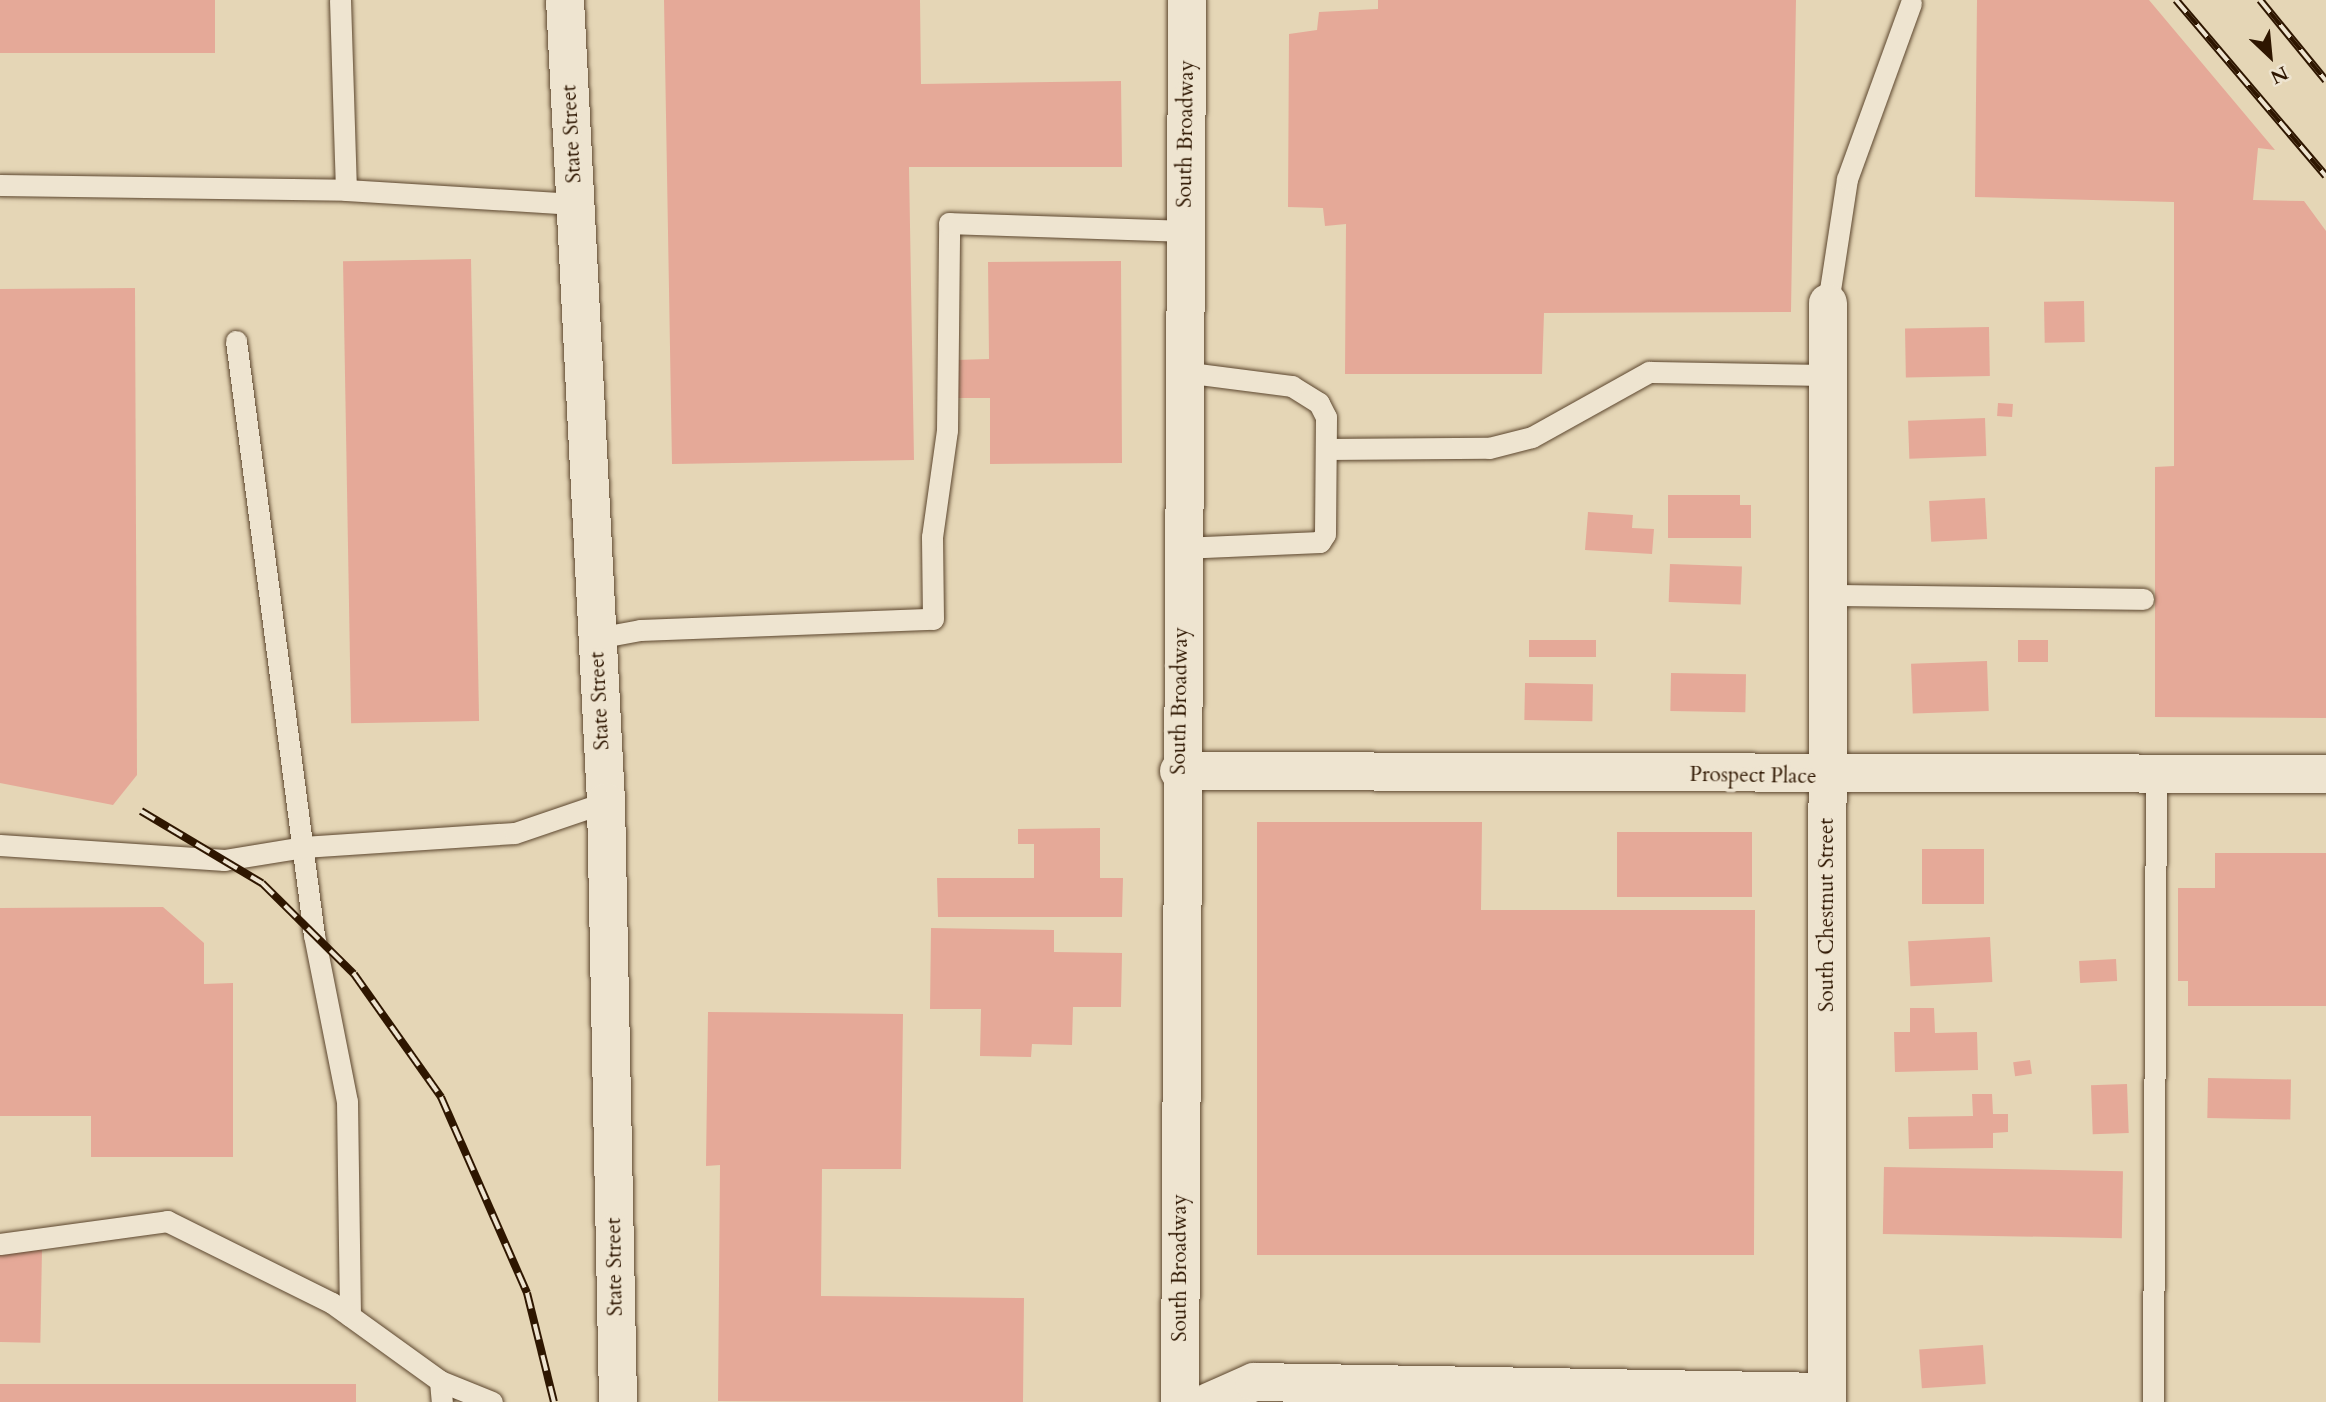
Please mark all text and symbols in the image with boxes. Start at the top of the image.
north arrow [2235,21,2305,91]
street label: South Broadway [1172,60,1200,208]
text: N [2266,60,2292,90]
street label: State Street [557,84,587,184]
street label: South Broadway [1166,627,1194,775]
street label: State Street [585,651,615,751]
street label: Prospect Place [1689,762,1817,790]
street label: South Chestnut Street [1814,818,1840,1012]
street label: South Broadway [1167,1194,1193,1342]
street label: State Street [602,1218,628,1316]

